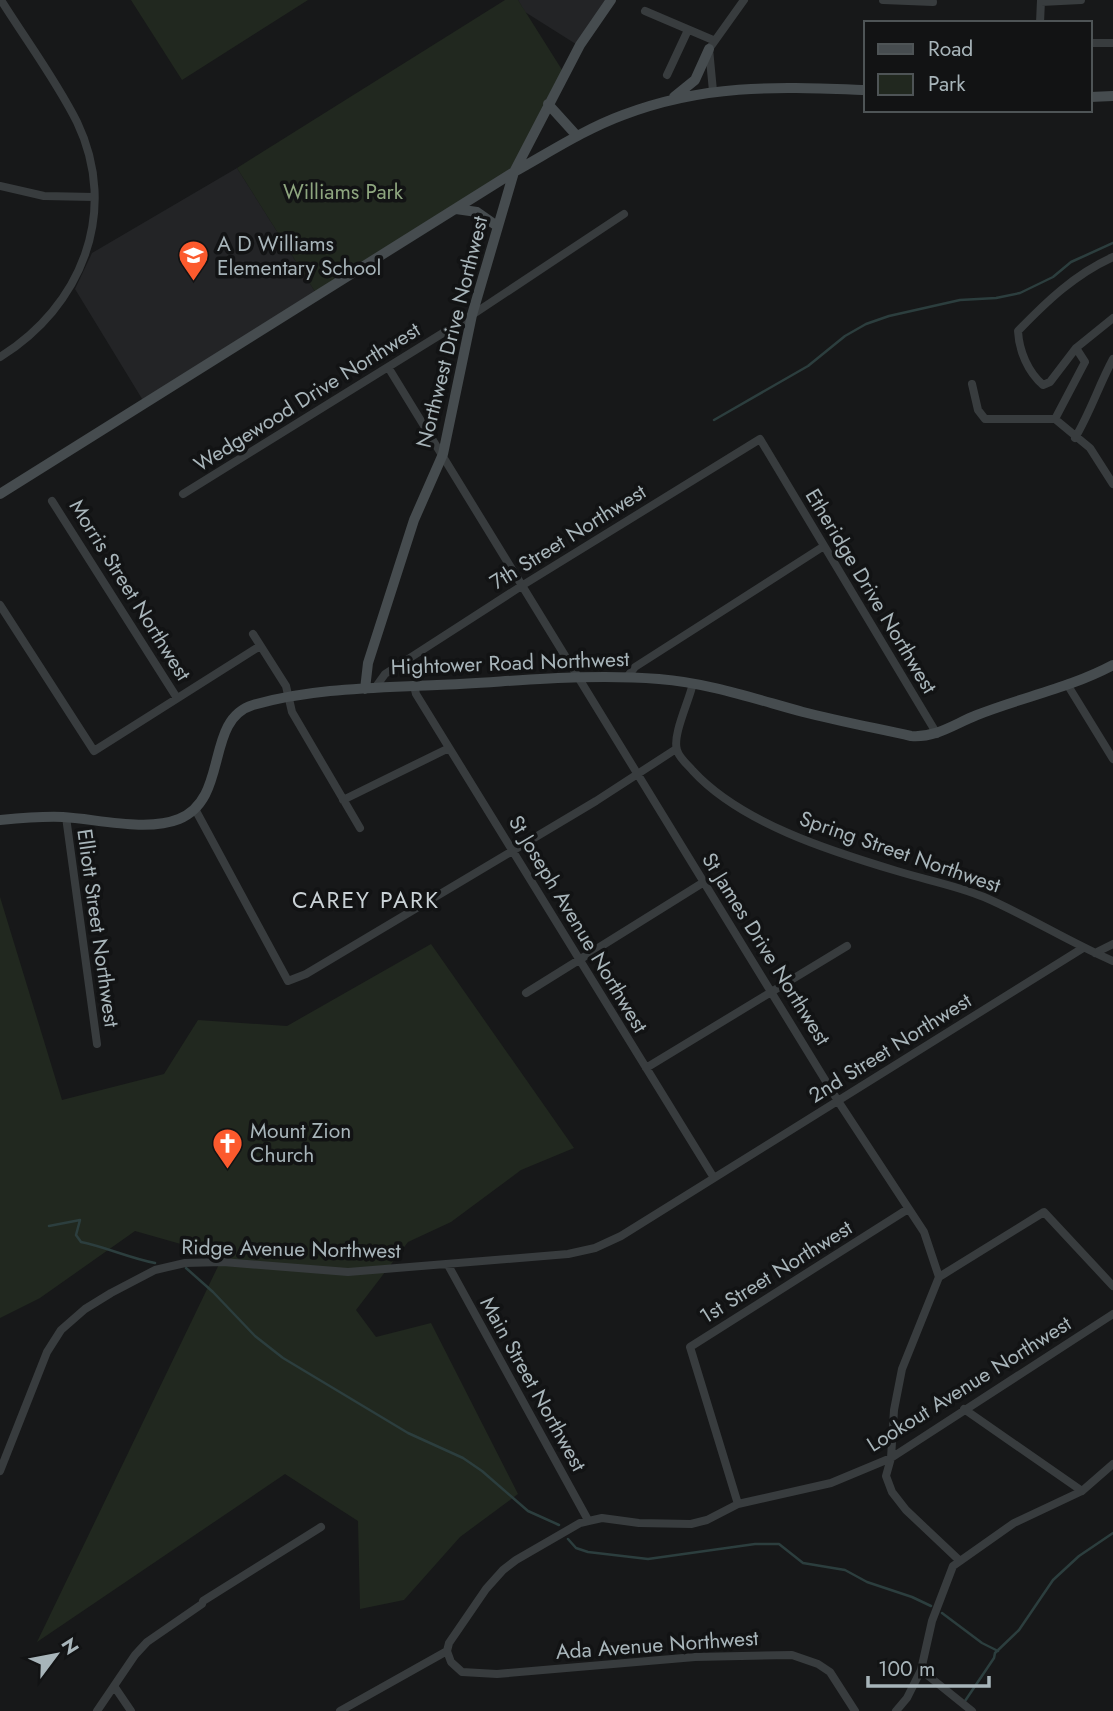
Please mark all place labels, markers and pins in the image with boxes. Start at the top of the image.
place label: A D Williams Elementary School [217,229,381,283]
school or university icon: A D Williams Elementary School [177,239,211,283]
place label: Mount Zion Church [250,1116,351,1170]
church icon: Mount Zion Church [210,1126,244,1170]

